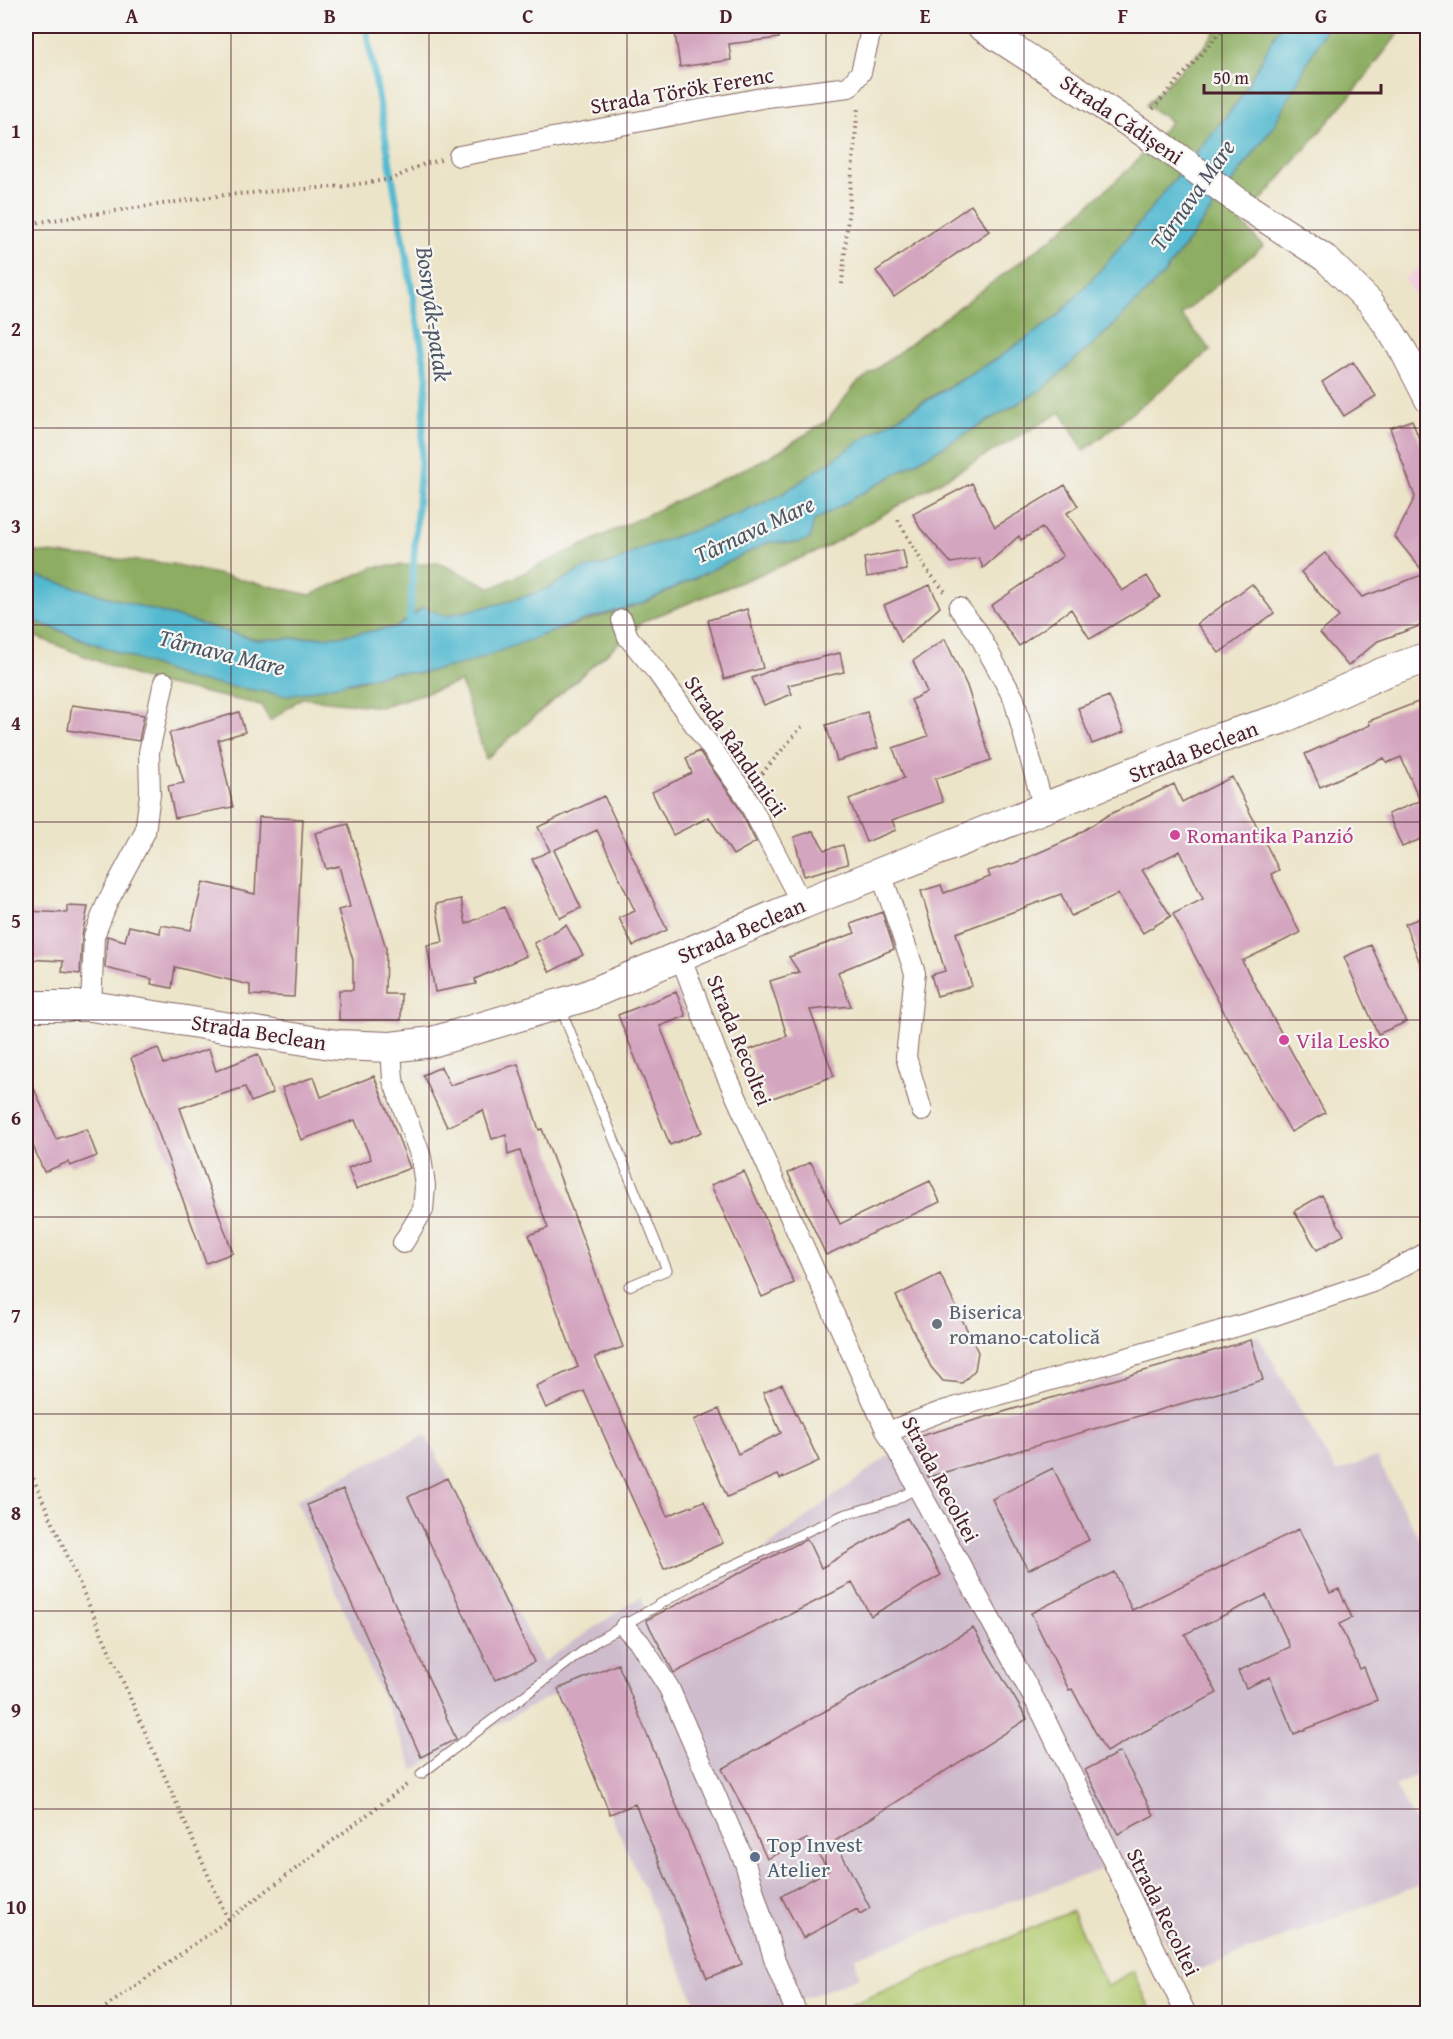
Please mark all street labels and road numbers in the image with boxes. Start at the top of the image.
street label: Strada Török Ferenc [588,58,777,122]
street label: Strada Cădișeni [1054,66,1190,172]
street label: Strada Rândunicii [677,669,795,823]
street label: Strada Beclean [1124,711,1263,790]
street label: Strada Beclean [672,888,811,971]
street label: Strada Recoltei [699,969,781,1111]
street label: Strada Beclean [189,1006,329,1059]
street label: Strada Recoltei [894,1410,988,1548]
street label: Strada Recoltei [1119,1842,1209,1982]

